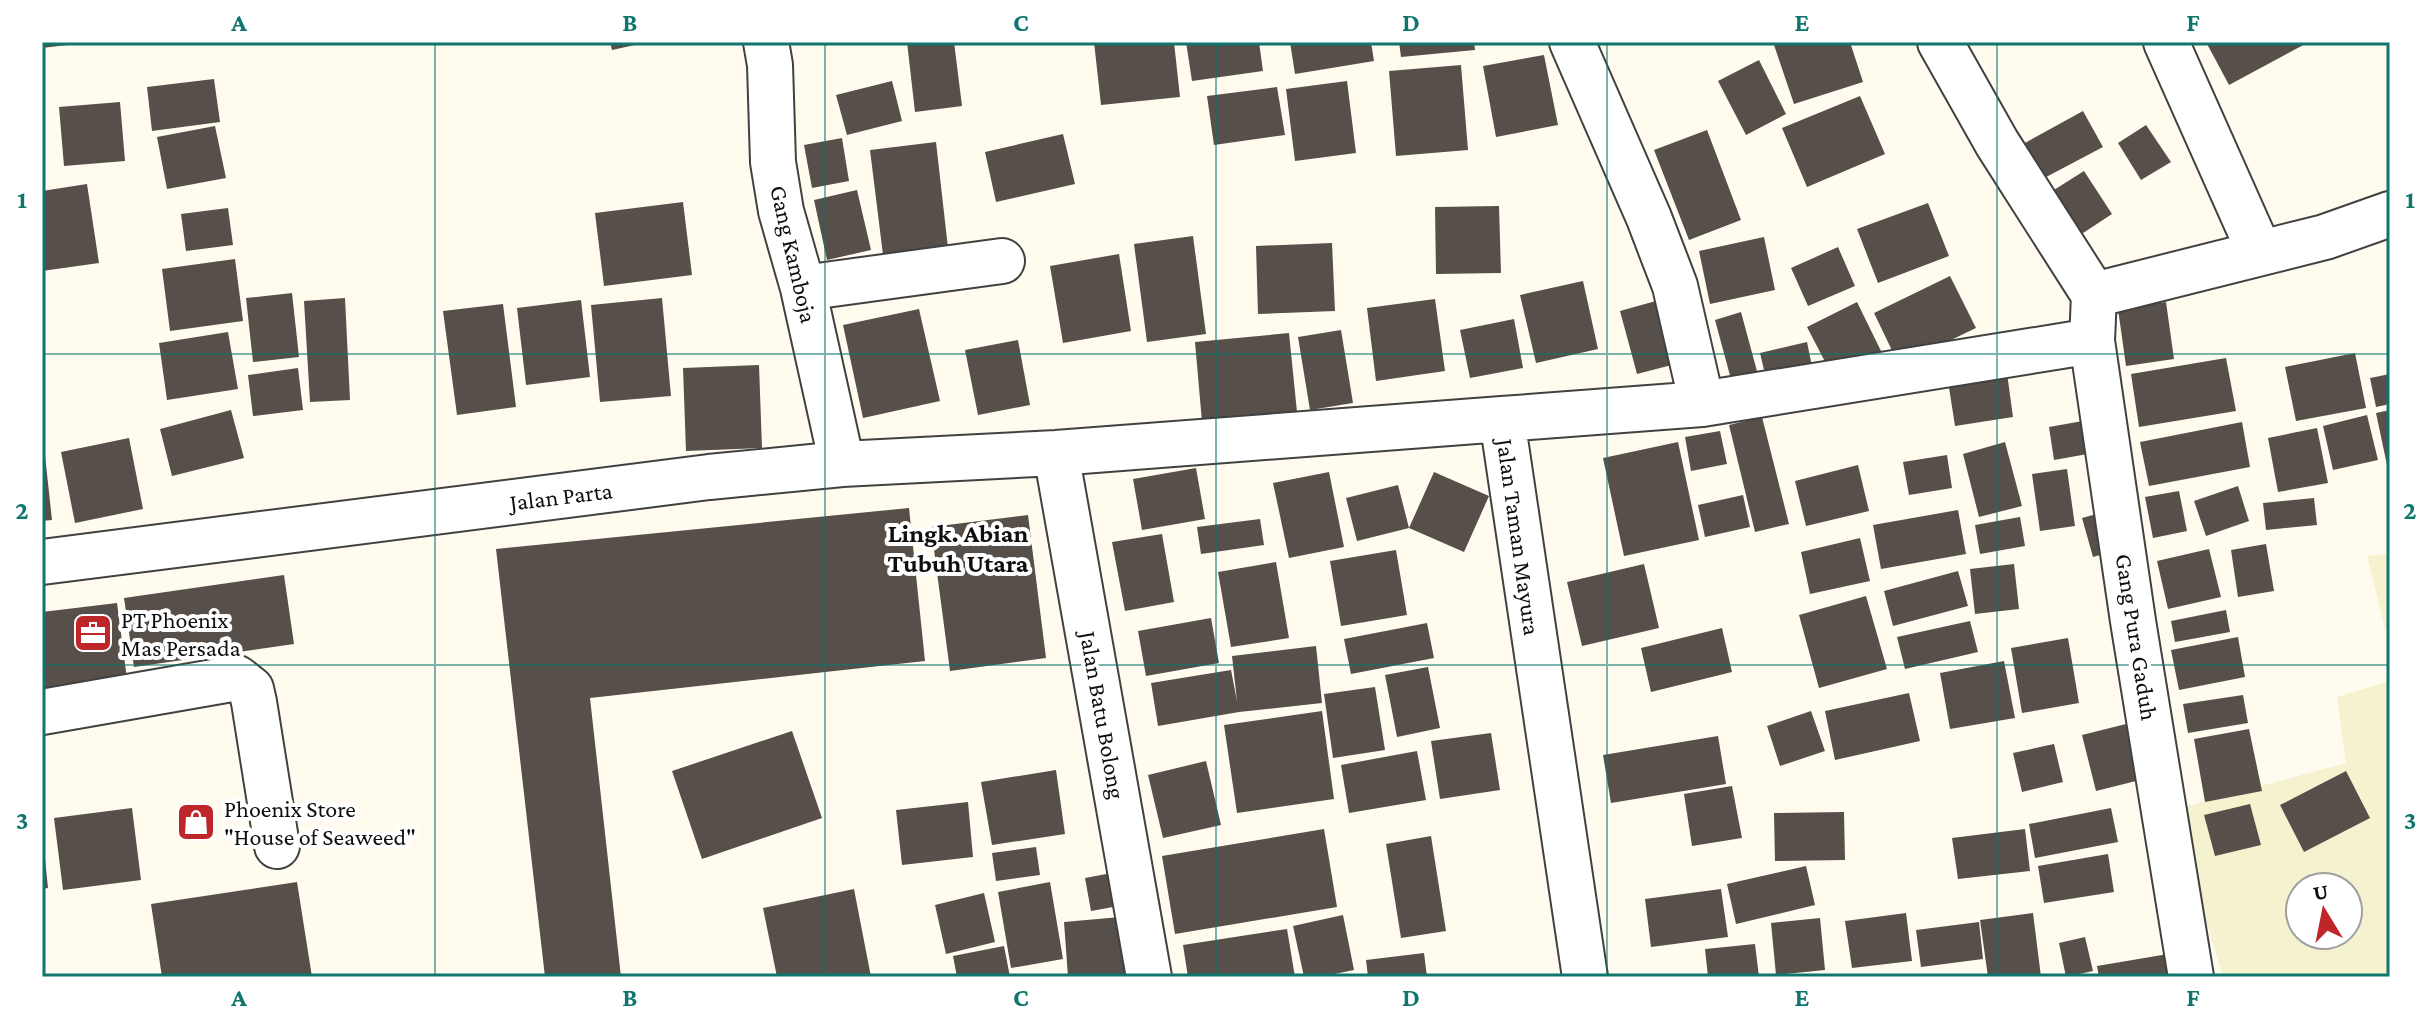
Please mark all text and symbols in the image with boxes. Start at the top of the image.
text: A [230,8,247,37]
text: B [622,8,638,37]
text: C [1013,8,1029,37]
text: D [1402,8,1420,37]
text: E [1795,8,1810,37]
text: F [2186,8,2200,37]
street label: Gang Kamboja [765,183,823,325]
text: 1 [17,185,27,214]
text: 1 [2405,185,2415,214]
street label: Jalan Taman Mayura [1492,435,1546,637]
street label: Jalan Parta [506,476,614,516]
text: 2 [15,496,29,525]
text: 2 [2403,496,2417,525]
district label: Lingk. Abian Tubuh Utara [888,519,1029,578]
street label: Gang Pura Gaduh [2111,552,2164,722]
place label: PT Phoenix Mas Persada [121,606,241,661]
office icon: PT Phoenix Mas Persada [72,612,114,654]
street label: Jalan Batu Bolong [1075,627,1131,802]
place label: Phoenix Store "House of Seaweed" [224,795,416,850]
shop icon: Phoenix Store "House of Seaweed" [175,801,217,843]
text: 3 [16,806,28,835]
text: 3 [2404,806,2416,835]
north arrow [2284,871,2364,951]
text: U [2311,878,2330,905]
text: A [230,983,247,1012]
text: B [622,983,638,1012]
text: C [1013,983,1029,1012]
text: D [1402,983,1420,1012]
text: E [1795,983,1810,1012]
text: F [2186,983,2200,1012]

